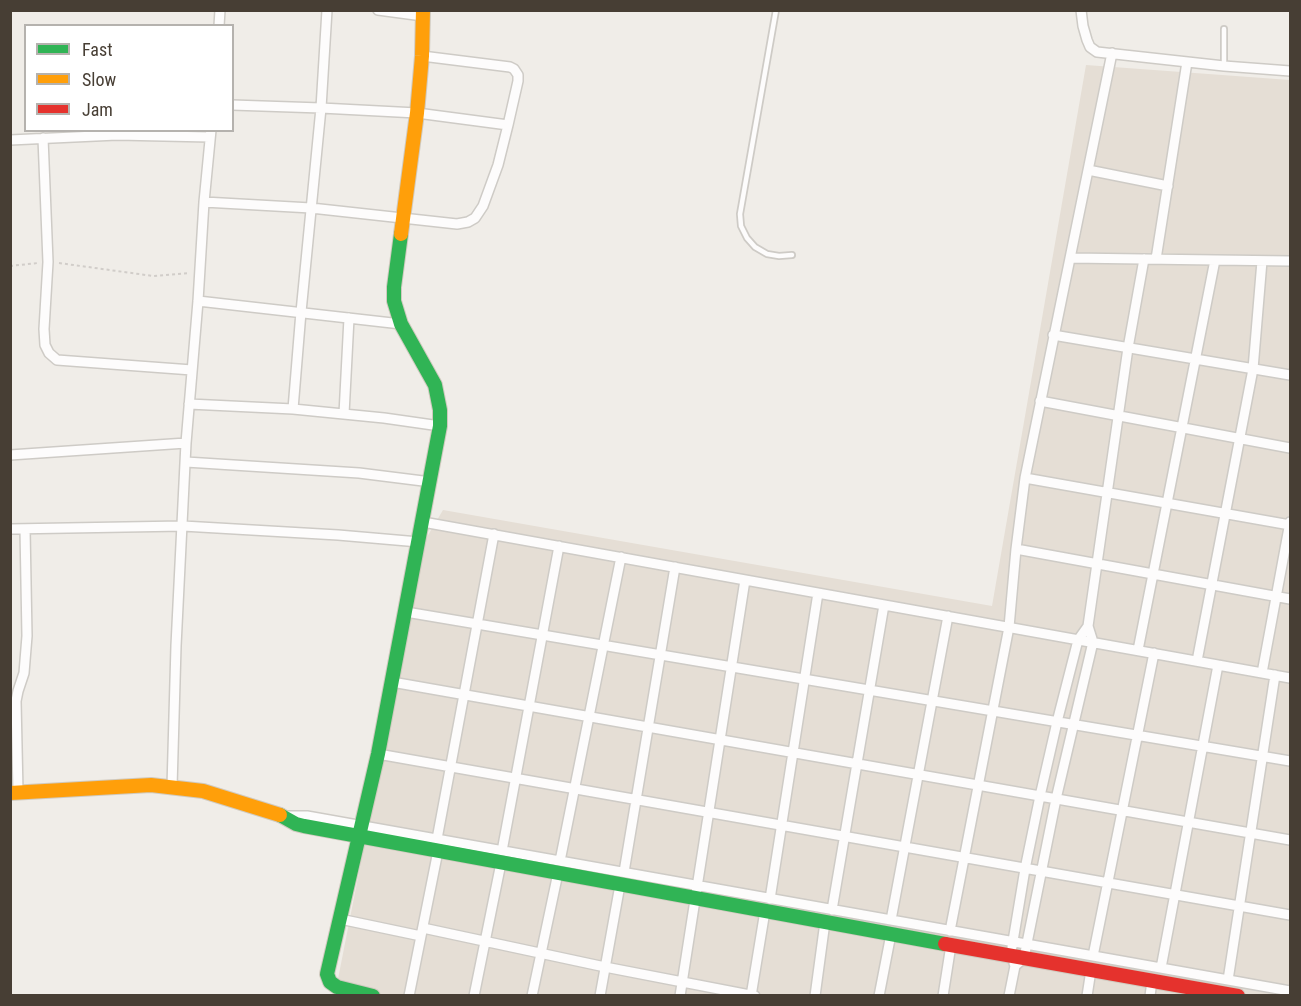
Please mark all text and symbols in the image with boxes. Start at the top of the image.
legend [24,24,234,132]
text: Fast [82,39,113,60]
text: Slow [82,69,116,90]
text: Jam [82,99,113,120]

